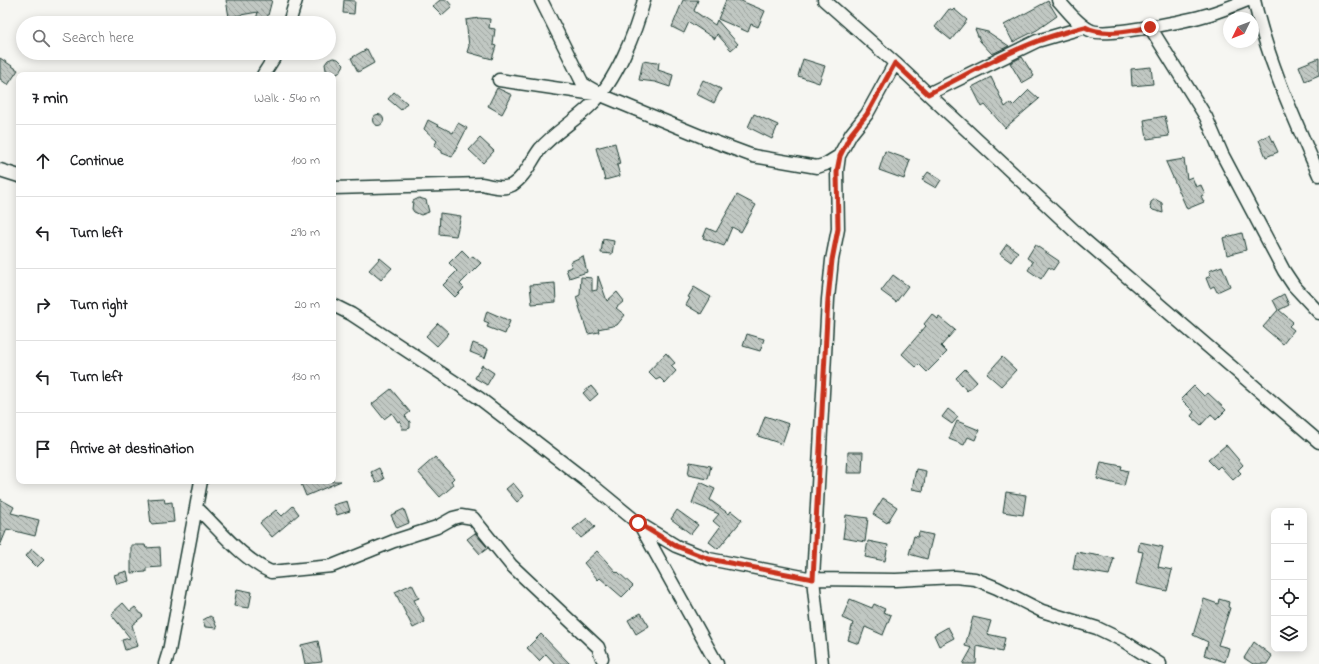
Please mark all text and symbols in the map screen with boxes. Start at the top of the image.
north arrow [1223,12,1259,48]
search box [16,16,336,60]
route end [1141,18,1159,36]
icon: search [30,27,52,49]
text: Search here [62,27,134,49]
text: 7 min [32,86,68,111]
text: Walk · 540 m [254,89,320,108]
icon: ahead [32,150,54,172]
text: Continue [70,150,124,172]
text: 100 m [291,151,320,170]
icon: left [32,222,54,244]
text: Turn left [70,222,123,244]
text: 290 m [291,223,320,242]
icon: right [32,294,54,316]
text: Turn right [70,294,128,316]
text: 20 m [295,295,320,314]
icon: left [32,366,54,388]
text: Turn left [70,366,123,388]
text: 130 m [292,367,320,386]
icon: arrive [32,438,54,460]
text: Arrive at destination [70,438,194,460]
map controls [1271,508,1307,652]
button: + [1271,508,1307,544]
route start [629,514,647,532]
button: − [1271,544,1307,580]
button: locate [1271,580,1307,616]
button: layers [1271,616,1307,652]

